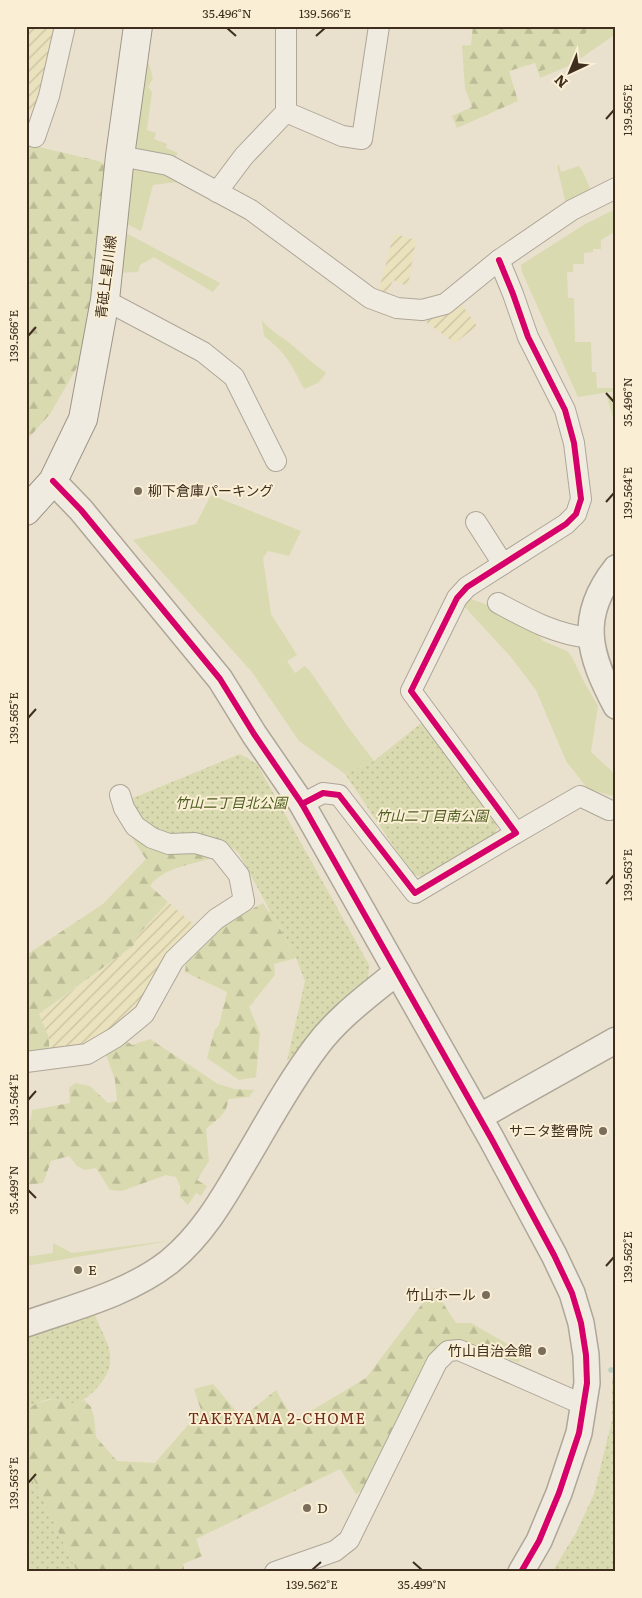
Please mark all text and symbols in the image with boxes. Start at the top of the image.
text: 35.496°N [202,4,252,22]
text: 139.566°E [299,4,351,22]
north arrow [544,48,594,98]
text: N [549,71,571,93]
text: 139.565°E [618,84,636,136]
street label: 青砥上星川線 [90,234,120,320]
text: 139.566°E [4,310,22,362]
text: 35.496°N [618,377,636,427]
text: 139.564°E [618,467,636,519]
place label: 柳下倉庫パーキング [148,480,274,500]
marker: 柳下倉庫パーキング [132,485,144,497]
text: 139.565°E [4,692,22,744]
park label: 竹山二丁目北公園 [175,792,289,812]
park label: 竹山二丁目南公園 [376,805,490,825]
text: 139.563°E [618,848,636,901]
text: 139.564°E [4,1074,22,1126]
place label: サニタ整骨院 [509,1120,593,1140]
marker: サニタ整骨院 [597,1125,609,1137]
text: 35.499°N [4,1165,22,1215]
text: 139.562°E [618,1231,636,1283]
place label: E [88,1259,97,1279]
marker: E [72,1264,84,1276]
place label: 竹山ホール [406,1284,476,1304]
marker: 竹山ホール [480,1289,492,1301]
place label: 竹山自治会館 [448,1340,532,1360]
marker: 竹山自治会館 [536,1345,548,1357]
district label: TAKEYAMA 2-CHOME [188,1406,366,1429]
text: 139.563°E [4,1456,22,1509]
place label: D [317,1497,328,1517]
marker: D [301,1502,313,1514]
text: 139.562°E [286,1575,338,1593]
text: 35.499°N [397,1575,447,1593]

